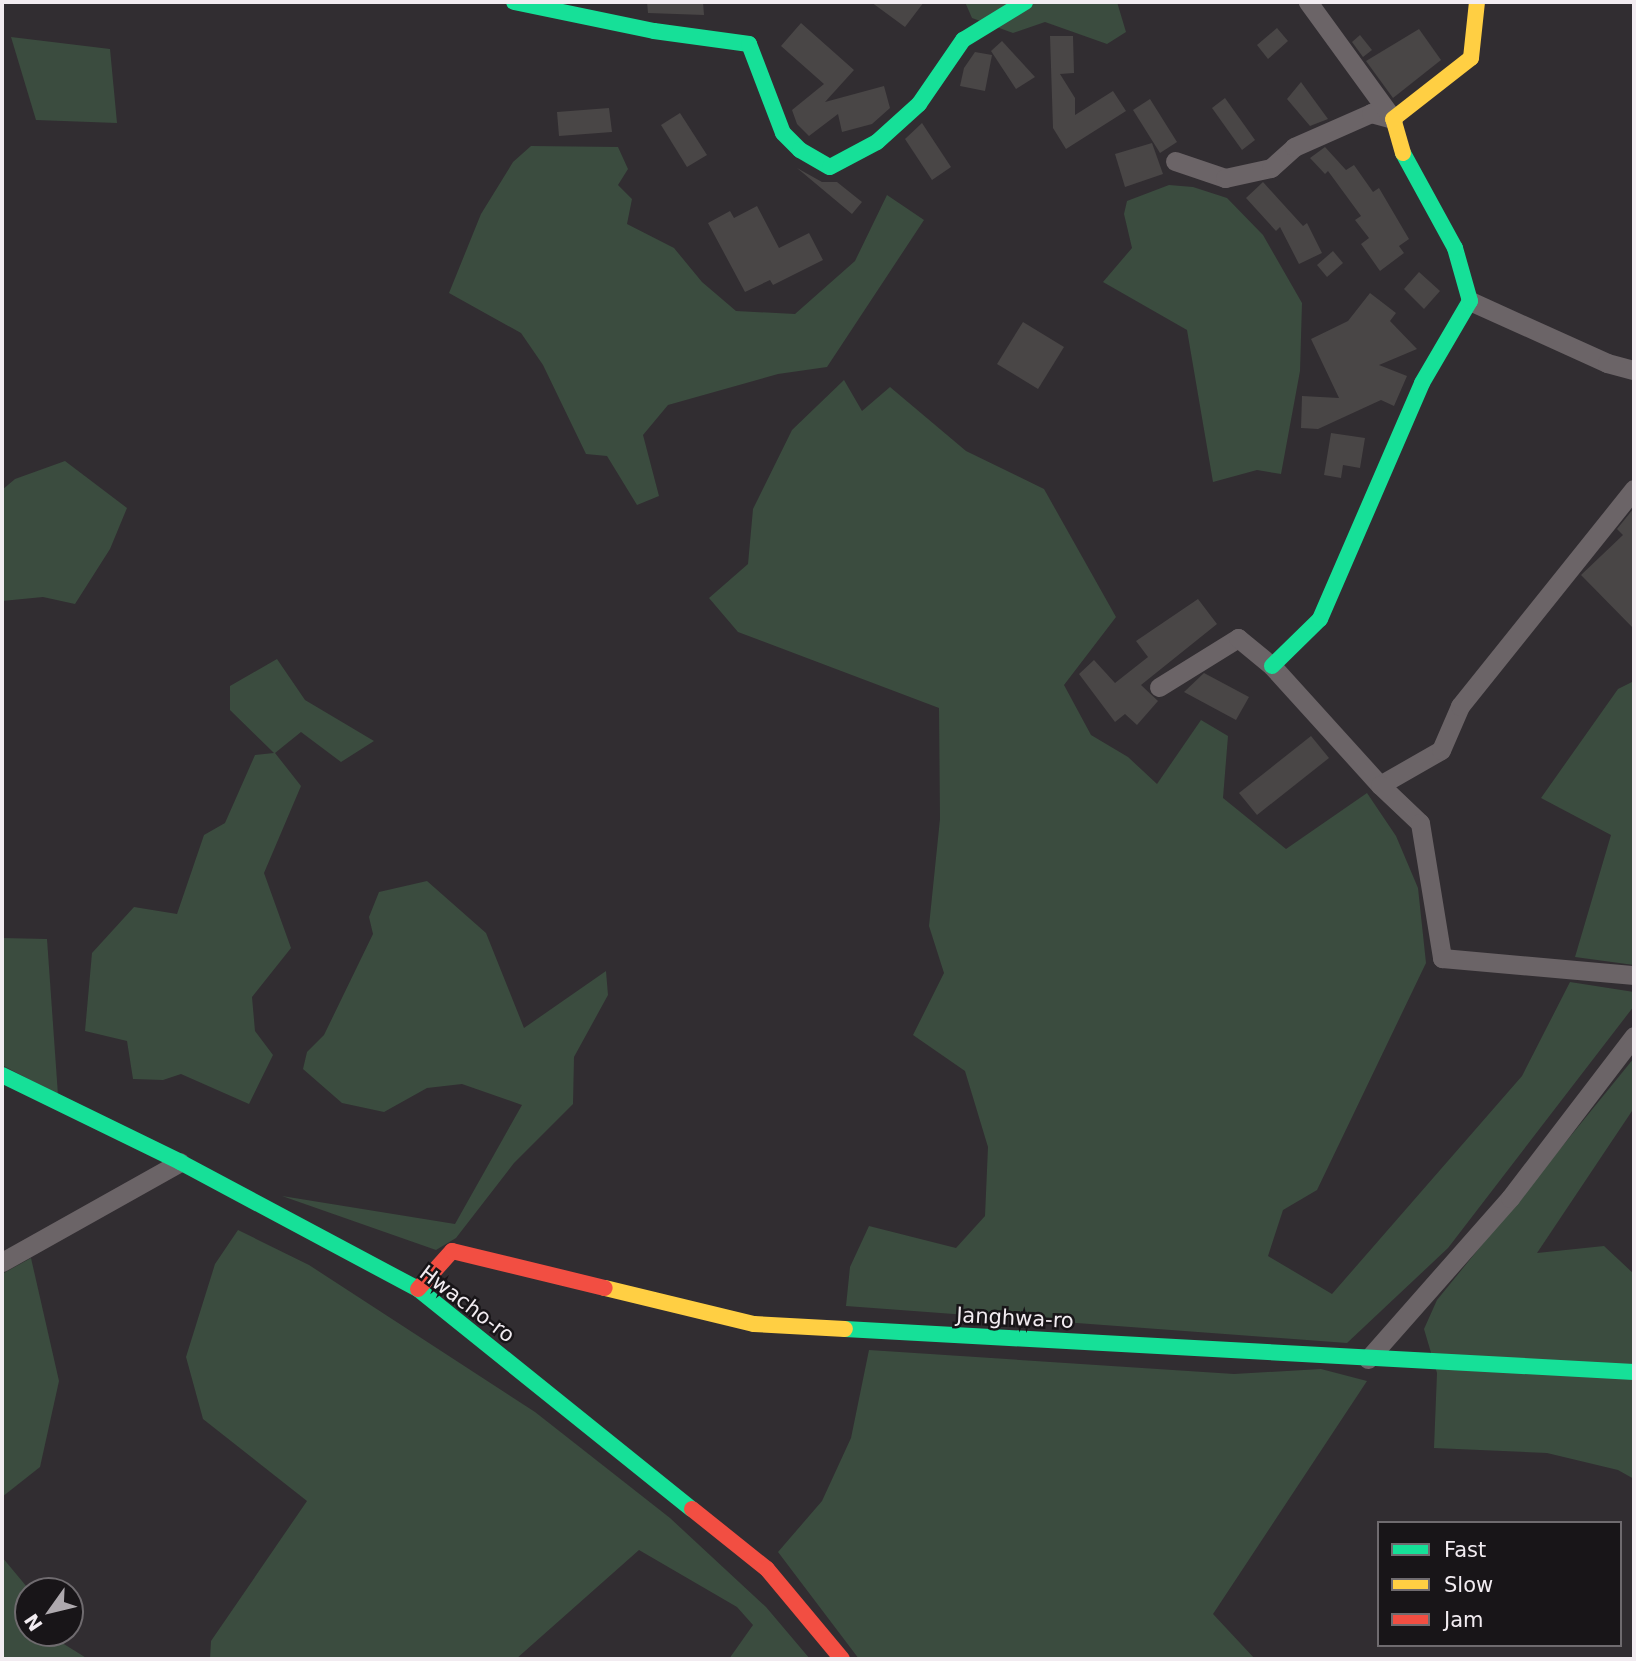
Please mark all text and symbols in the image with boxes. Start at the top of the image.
street label: Hwacho-ro [414,1260,520,1348]
street label: Janghwa-ro [956,1302,1074,1334]
legend [1377,1521,1622,1647]
text: Fast [1444,1538,1486,1562]
text: Slow [1444,1573,1493,1597]
north arrow [14,1577,84,1647]
text: Jam [1444,1608,1484,1632]
text: N [20,1610,47,1635]

